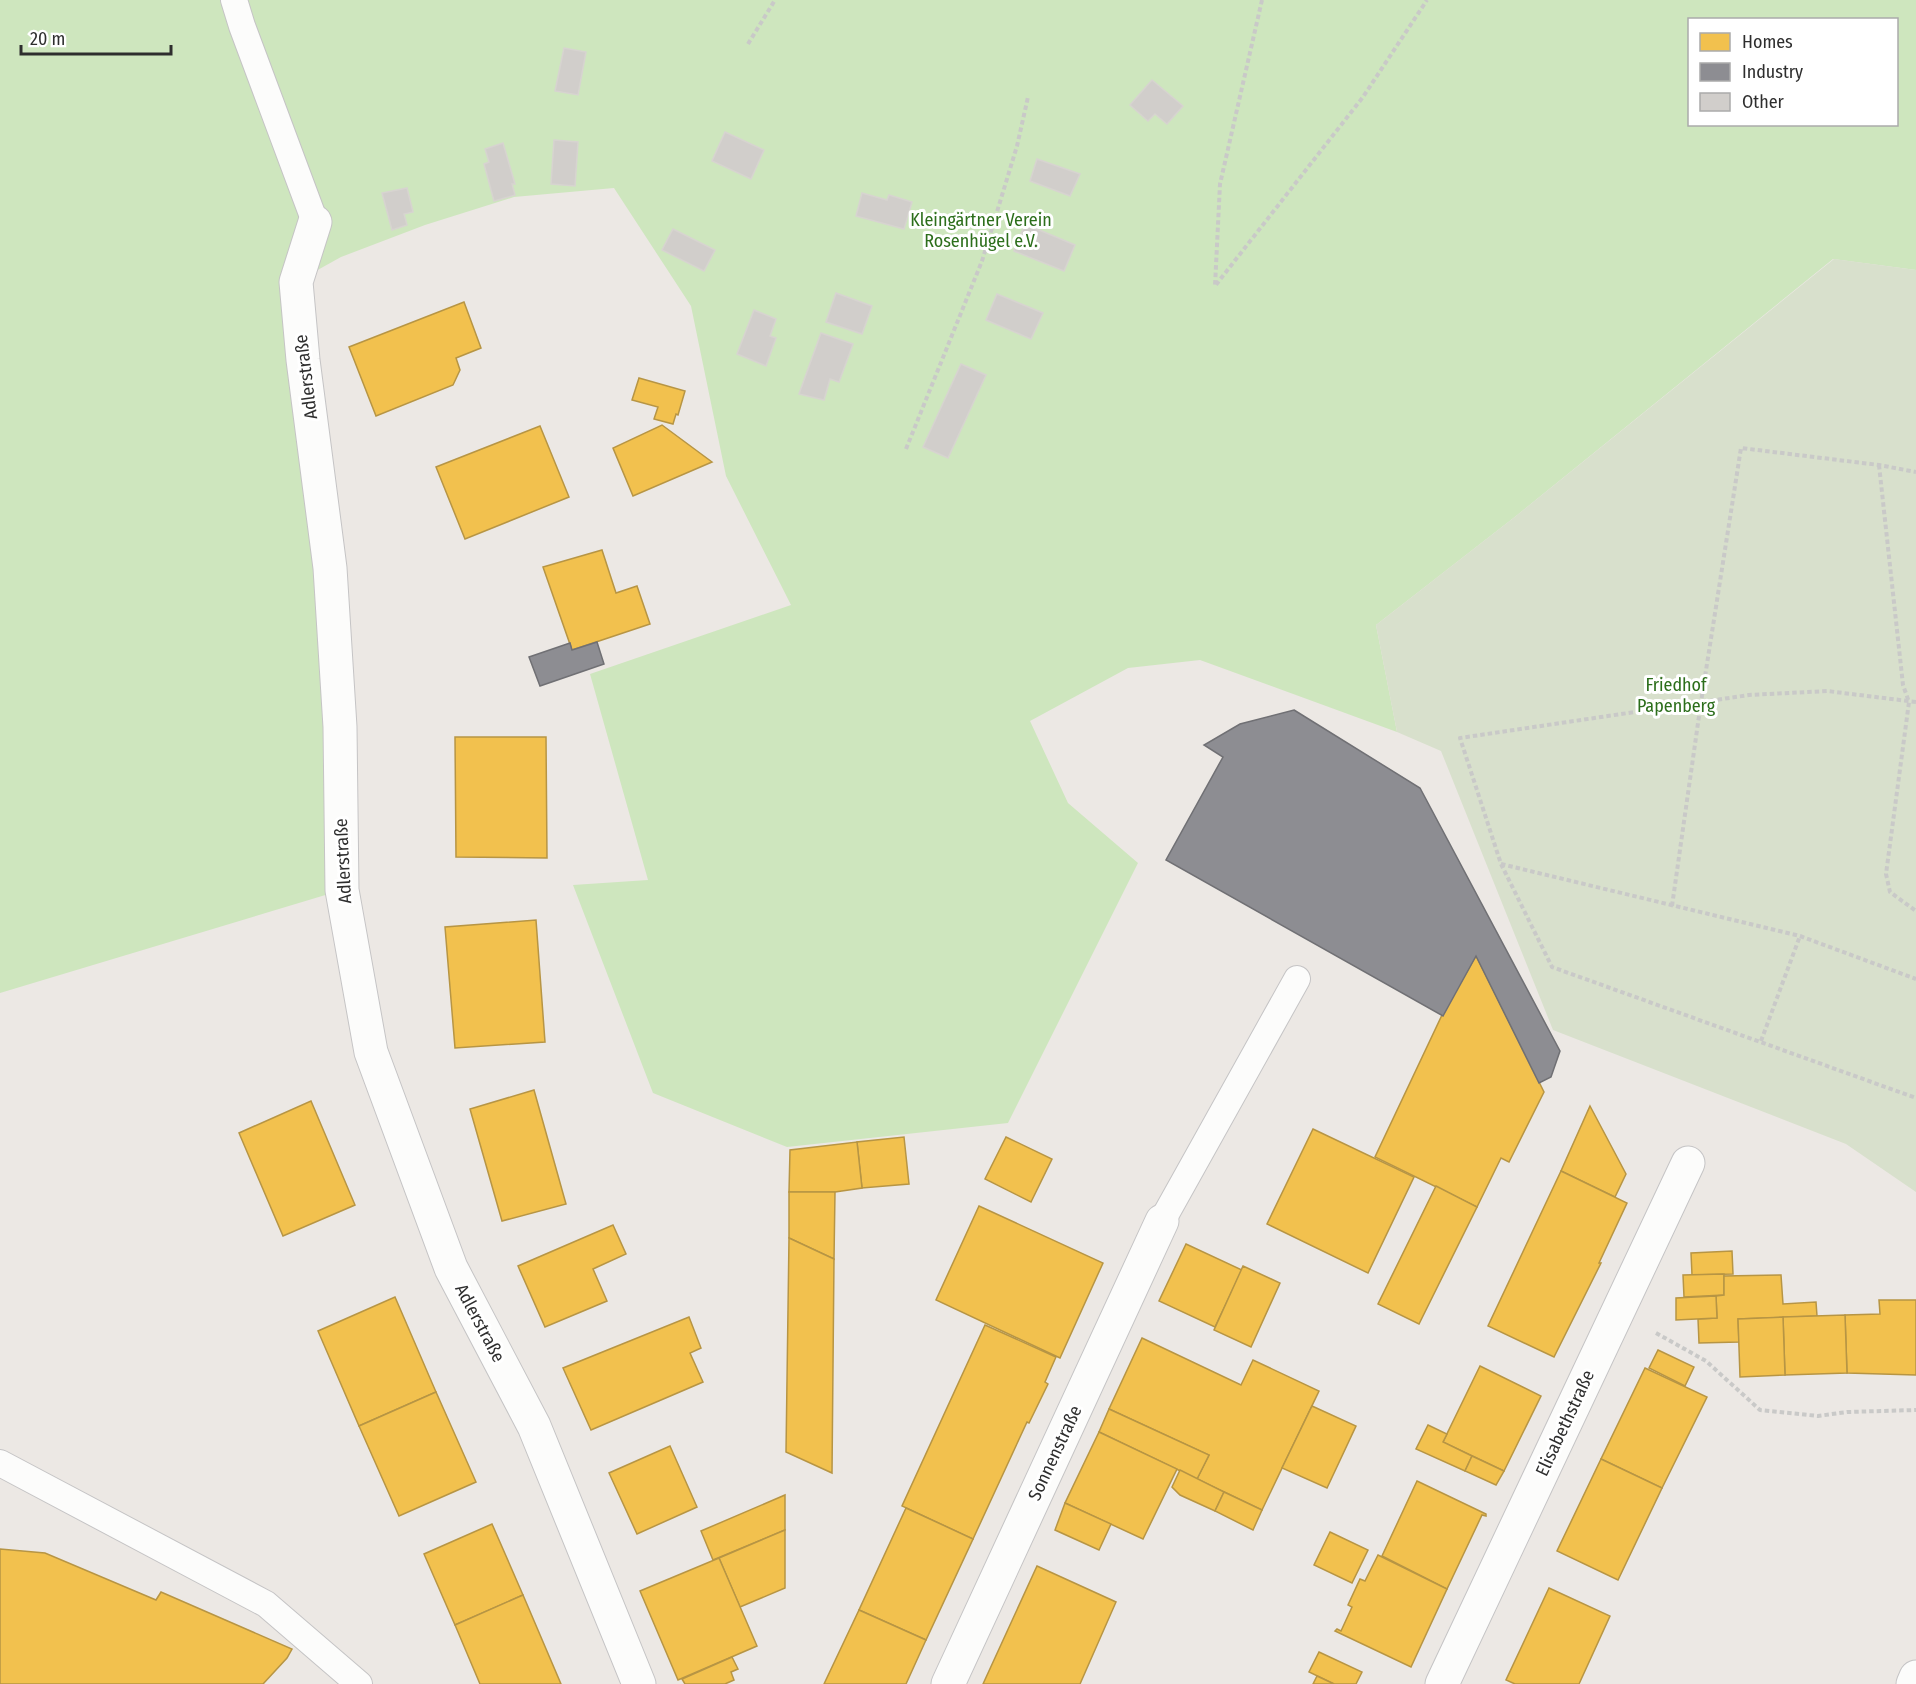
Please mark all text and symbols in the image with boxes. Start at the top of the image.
scale bar [21,18,171,56]
legend [1688,18,1898,126]
text: 20 m [30,28,65,50]
text: Homes [1742,31,1793,53]
text: Industry [1742,61,1803,83]
text: Other [1742,91,1785,113]
park label: Kleingärtner Verein Rosenhügel e.V. [910,209,1052,252]
street label: Adlerstraße [290,333,322,421]
park label: Friedhof Papenberg [1637,674,1716,717]
street label: Adlerstraße [330,818,356,904]
street label: Adlerstraße [450,1280,510,1366]
street label: Elisabethstraße [1531,1366,1599,1480]
street label: Sonnenstraße [1023,1402,1087,1504]

